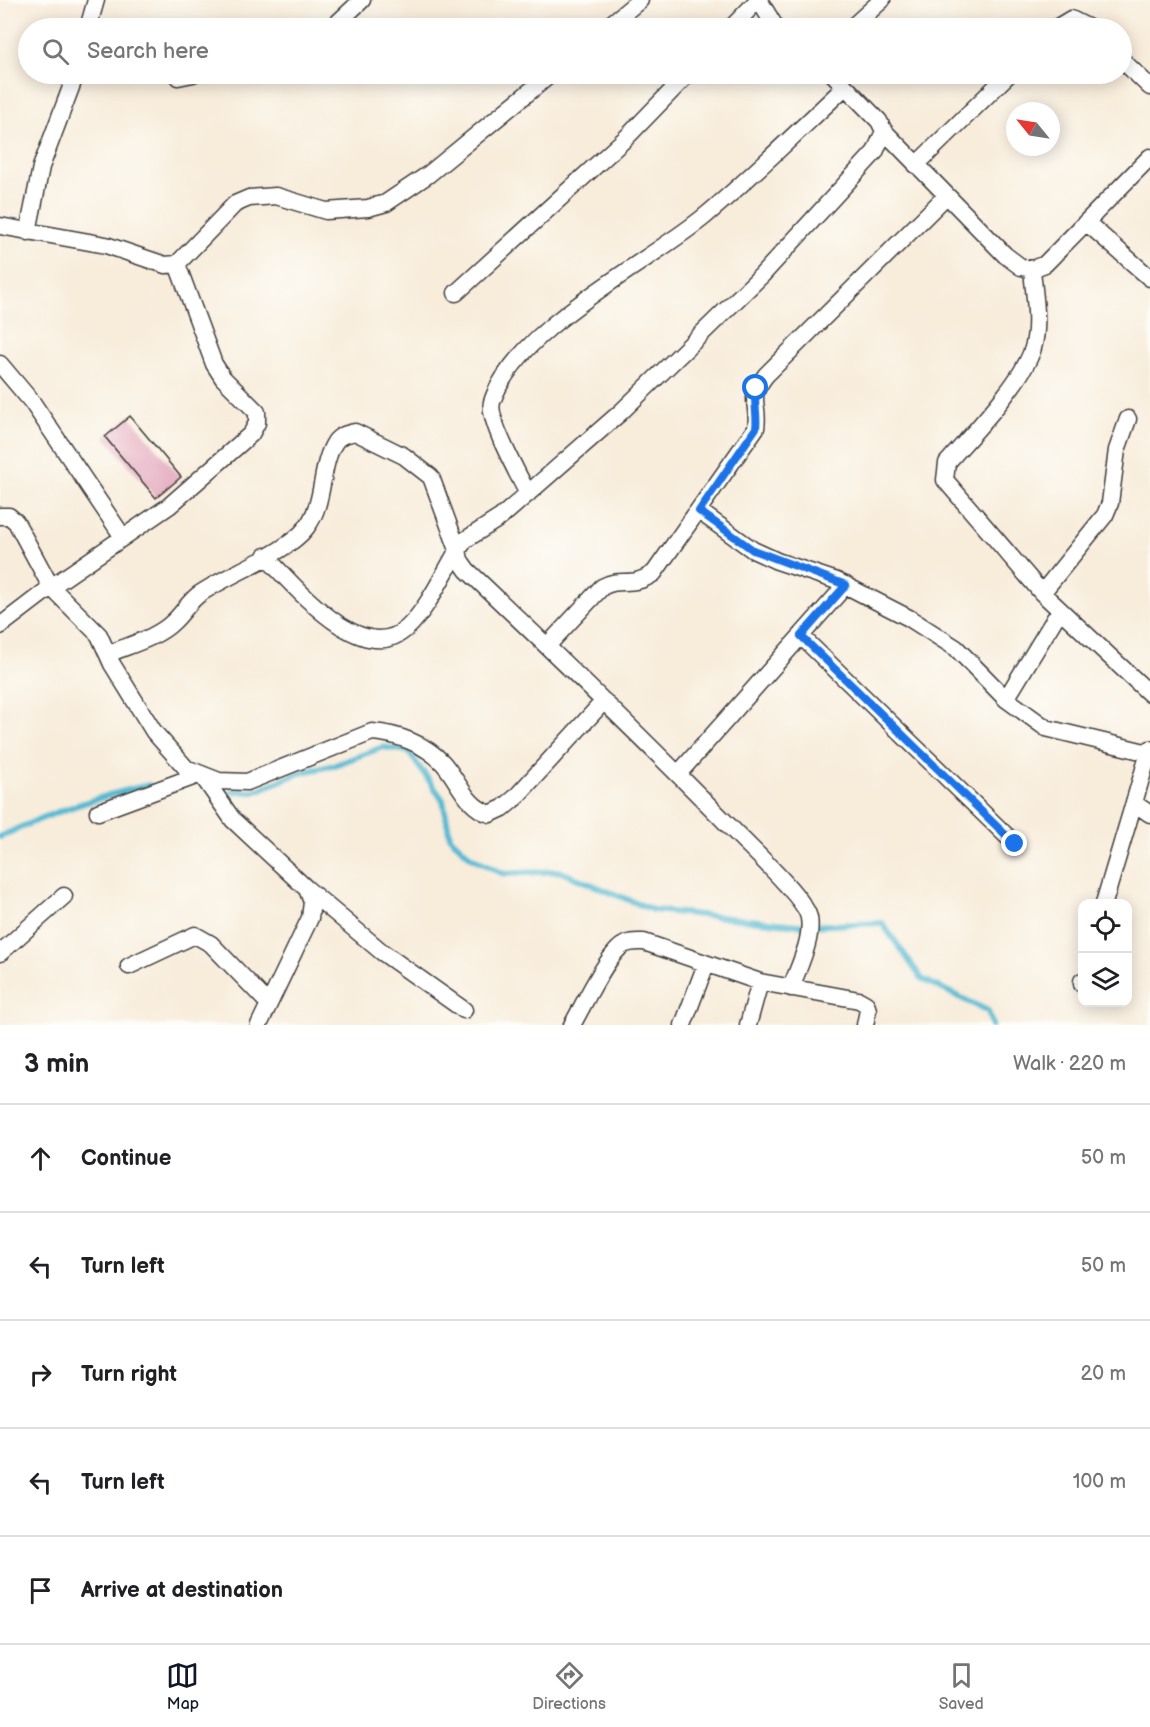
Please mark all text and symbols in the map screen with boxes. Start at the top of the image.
search box [18,18,1132,84]
icon: search [39,35,72,68]
text: Search here [87,38,209,65]
north arrow [1006,102,1060,156]
route start [742,374,768,400]
route end [1001,830,1027,856]
map controls [1078,899,1132,1007]
button: locate [1078,899,1132,953]
button: layers [1078,953,1132,1007]
text: 3 min [24,1049,89,1080]
text: Walk · 220 m [1013,1052,1126,1076]
icon: ahead [24,1142,57,1175]
text: Continue [81,1145,171,1172]
text: 50 m [1081,1146,1126,1170]
icon: left [24,1250,57,1283]
text: Turn left [81,1253,165,1280]
text: 50 m [1081,1254,1126,1278]
icon: right [24,1358,57,1391]
text: Turn right [81,1361,177,1388]
text: 20 m [1081,1362,1126,1386]
icon: left [24,1466,57,1499]
text: Turn left [81,1469,165,1496]
text: 100 m [1073,1470,1126,1494]
icon: arrive [24,1574,57,1607]
text: Arrive at destination [81,1577,283,1604]
tab: Map [166,1659,199,1714]
tab: Directions [532,1659,606,1714]
tab: Saved [939,1659,984,1714]

